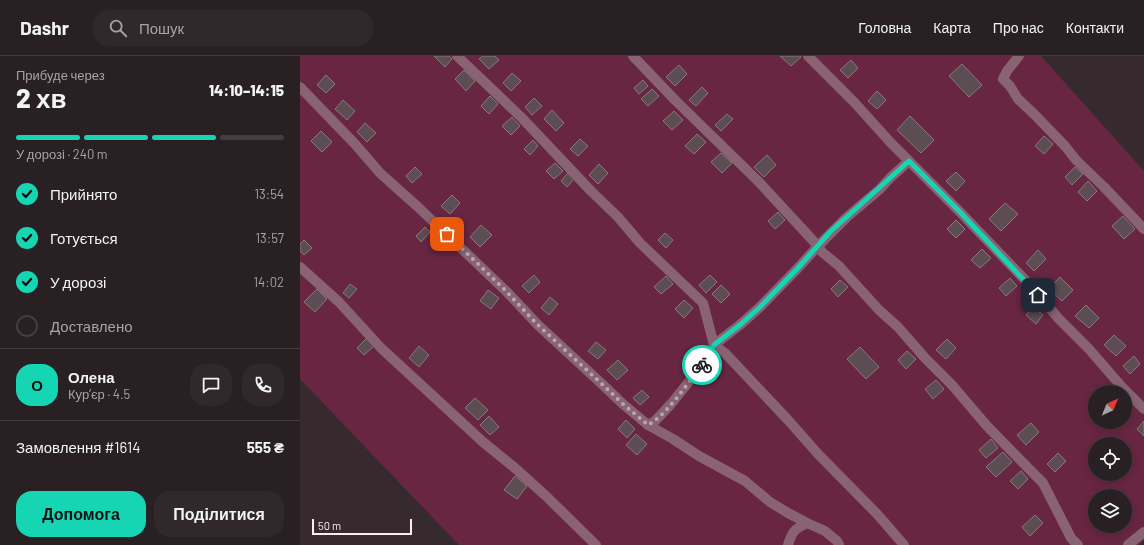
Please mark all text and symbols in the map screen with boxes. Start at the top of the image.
search box [93,10,373,46]
text: Dashr [20,16,69,39]
icon: search [107,17,129,39]
text: Пошук [139,19,184,37]
text: Головна [858,19,911,36]
text: Карта [933,19,971,36]
text: Про нас [993,19,1044,36]
text: Контакти [1066,19,1124,36]
text: Прибуде через [16,67,105,83]
text: 14:10–14:15 [209,81,284,99]
text: 2 хв [16,82,66,113]
text: У дорозі · 240 m [16,146,108,162]
icon: check [16,183,38,205]
text: Прийнято [50,185,117,203]
text: 13:54 [255,186,284,202]
pin [430,217,464,251]
icon: bag [436,223,458,245]
icon: check [16,227,38,249]
text: Готується [50,229,118,247]
text: 13:57 [256,230,284,246]
icon: check [16,271,38,293]
text: У дорозі [50,273,106,291]
text: 14:02 [254,274,284,290]
pin [1021,278,1055,312]
icon: home [1027,284,1049,306]
text: Доставлено [50,317,133,335]
courier [682,345,722,385]
icon: bike [691,354,713,376]
button: chat [190,364,232,406]
button: phone [242,364,284,406]
text: Олена [68,368,115,386]
text: О [31,376,43,394]
north arrow [1088,385,1132,429]
map controls [1088,385,1132,533]
text: Кур’єр · 4.5 [68,386,130,402]
button: locate [1088,437,1132,481]
text: Замовлення #1614 [16,438,141,456]
text: 555 ₴ [247,438,284,456]
button: layers [1088,489,1132,533]
button: Допомога [16,491,146,537]
button: Поділитися [154,491,284,537]
scale bar [312,517,412,536]
text: 50 m [318,519,341,532]

